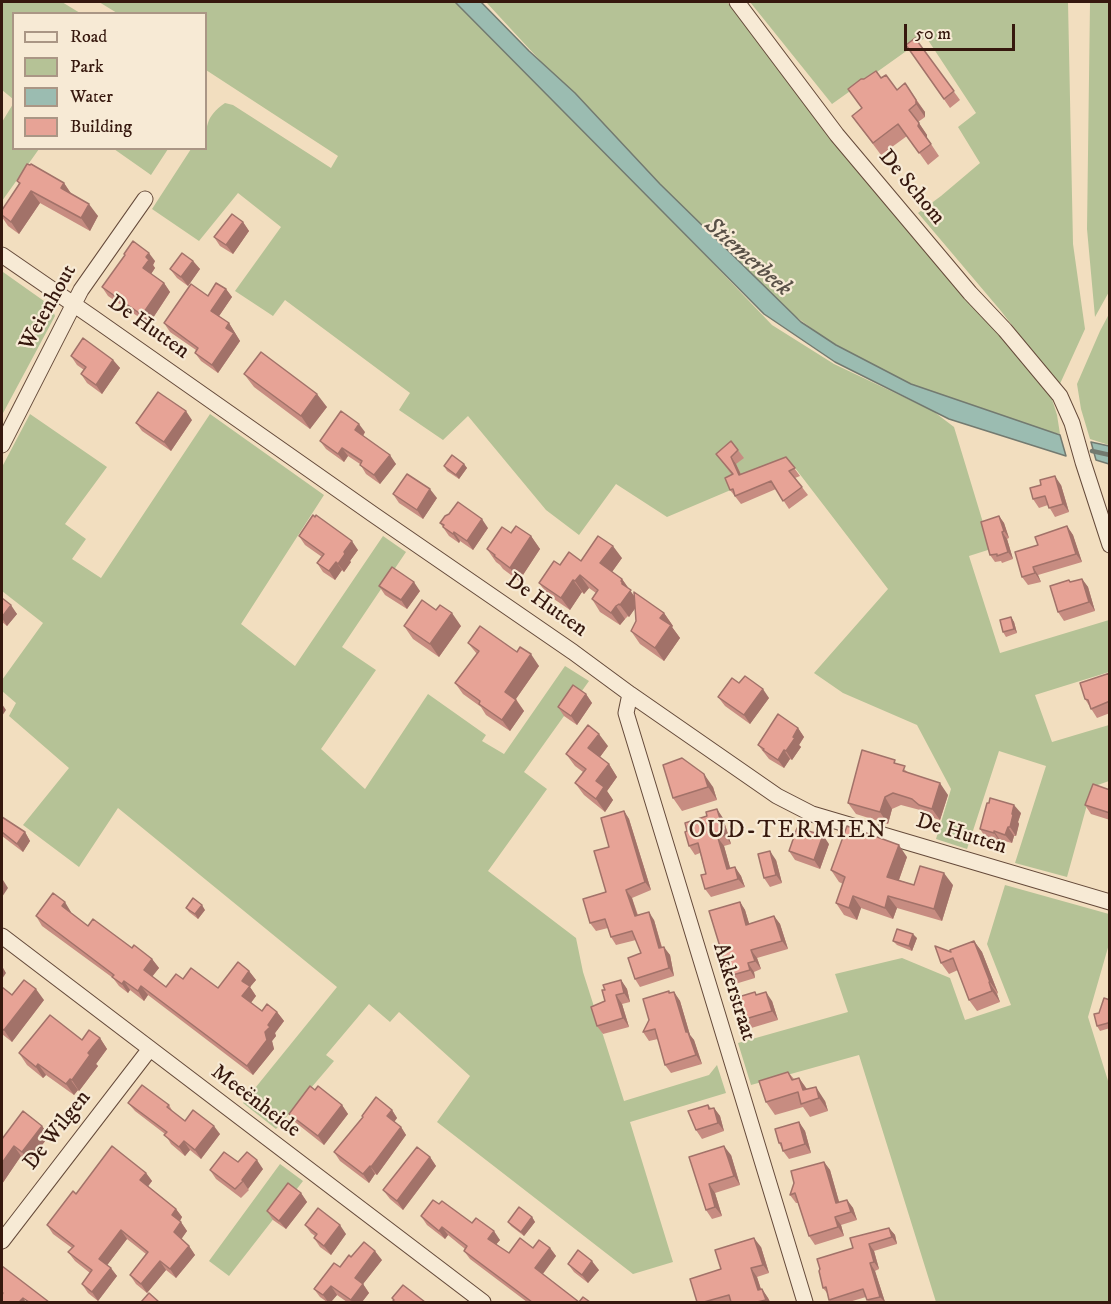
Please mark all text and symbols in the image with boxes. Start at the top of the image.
legend [12,12,207,150]
scale bar [907,12,1018,50]
text: 50 m [915,23,951,45]
text: Road [70,26,107,48]
text: Park [70,56,104,78]
text: Water [70,86,113,108]
text: Building [70,116,132,138]
street label: De Schom [872,145,950,231]
water label: Stiemerbeek [697,212,797,304]
street label: Weienhout [15,260,83,356]
street label: De Hutten [102,290,194,366]
street label: De Hutten [500,568,592,644]
street label: De Hutten [912,809,1010,861]
district label: OUD-TERMIEN [688,818,888,846]
street label: Akkerstraat [706,940,760,1044]
street label: Meeënheide [205,1060,305,1144]
street label: De Wilgen [19,1086,97,1176]

